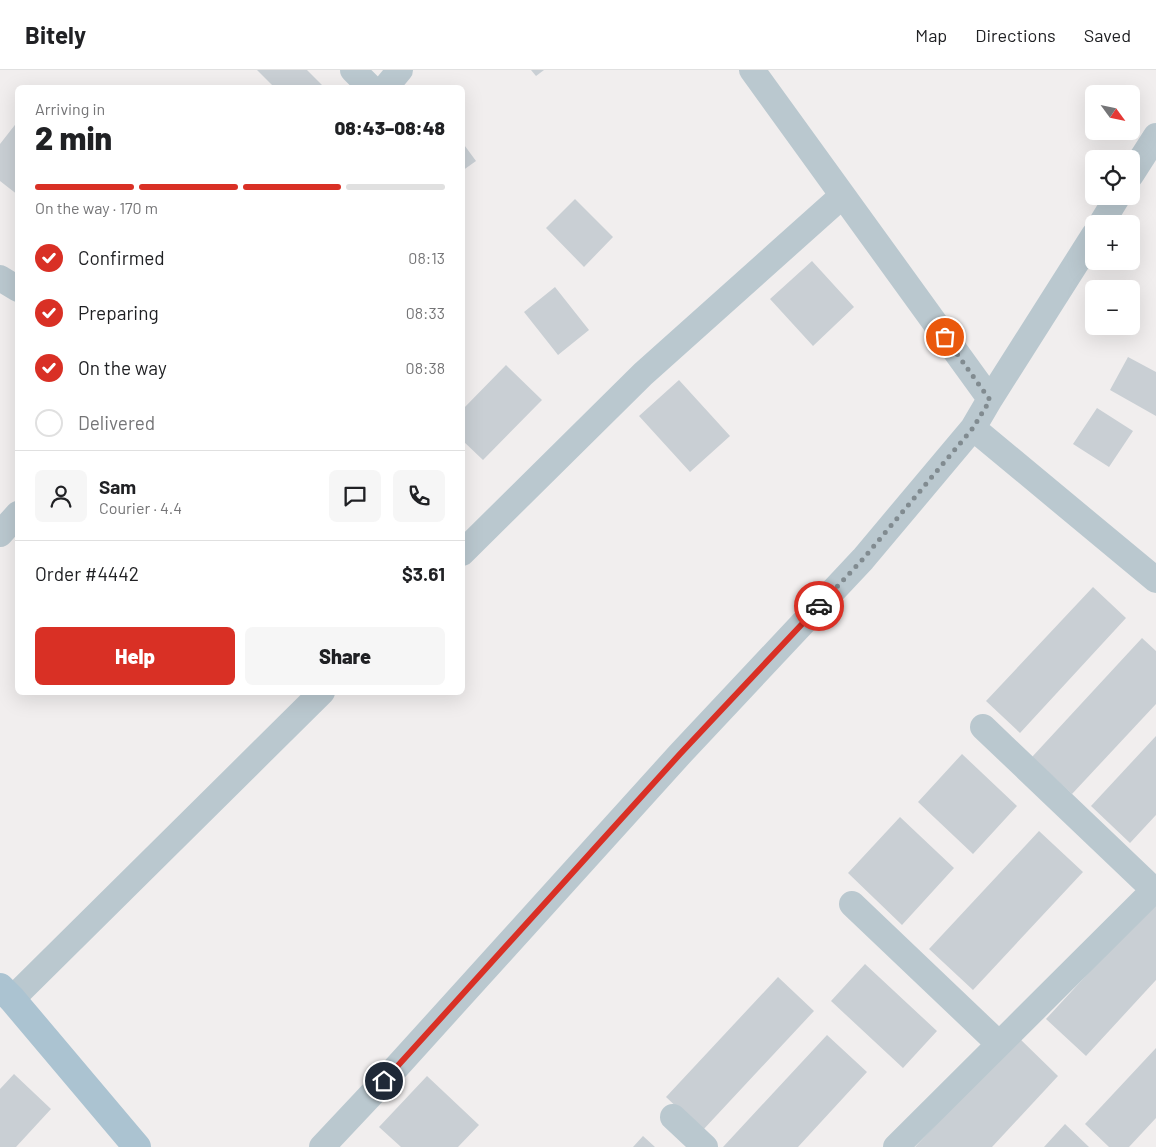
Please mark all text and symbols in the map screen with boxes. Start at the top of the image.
text: Bitely [25,20,86,49]
text: Map [915,24,947,46]
text: Directions [975,24,1056,46]
text: Saved [1084,24,1131,46]
north arrow [1085,85,1140,140]
map controls [1085,85,1140,335]
text: Arriving in [35,99,105,118]
text: 08:43–08:48 [334,116,445,139]
text: 2 min [35,118,112,156]
button: locate [1085,150,1140,205]
text: On the way · 170 m [35,198,158,217]
button: + [1085,215,1140,270]
icon: check [35,244,63,272]
text: Confirmed [78,246,165,269]
text: 08:13 [408,248,445,267]
button: − [1085,280,1140,335]
icon: check [35,299,63,327]
text: Preparing [78,301,159,324]
text: 08:33 [406,303,445,322]
pin [924,316,966,358]
icon: bag [931,323,959,351]
icon: check [35,354,63,382]
text: On the way [78,356,167,379]
text: 08:38 [406,358,445,377]
text: Delivered [78,411,155,434]
button: person [35,470,87,522]
button: chat [329,470,381,522]
button: phone [393,470,445,522]
text: Sam [99,475,136,498]
text: Courier · 4.4 [99,498,182,517]
text: Order #4442 [35,562,139,585]
text: $3.61 [402,562,445,585]
courier [794,581,844,631]
icon: car [805,592,833,620]
button: Help [35,627,235,685]
button: Share [245,627,445,685]
pin [363,1060,405,1102]
icon: home [370,1067,398,1095]

